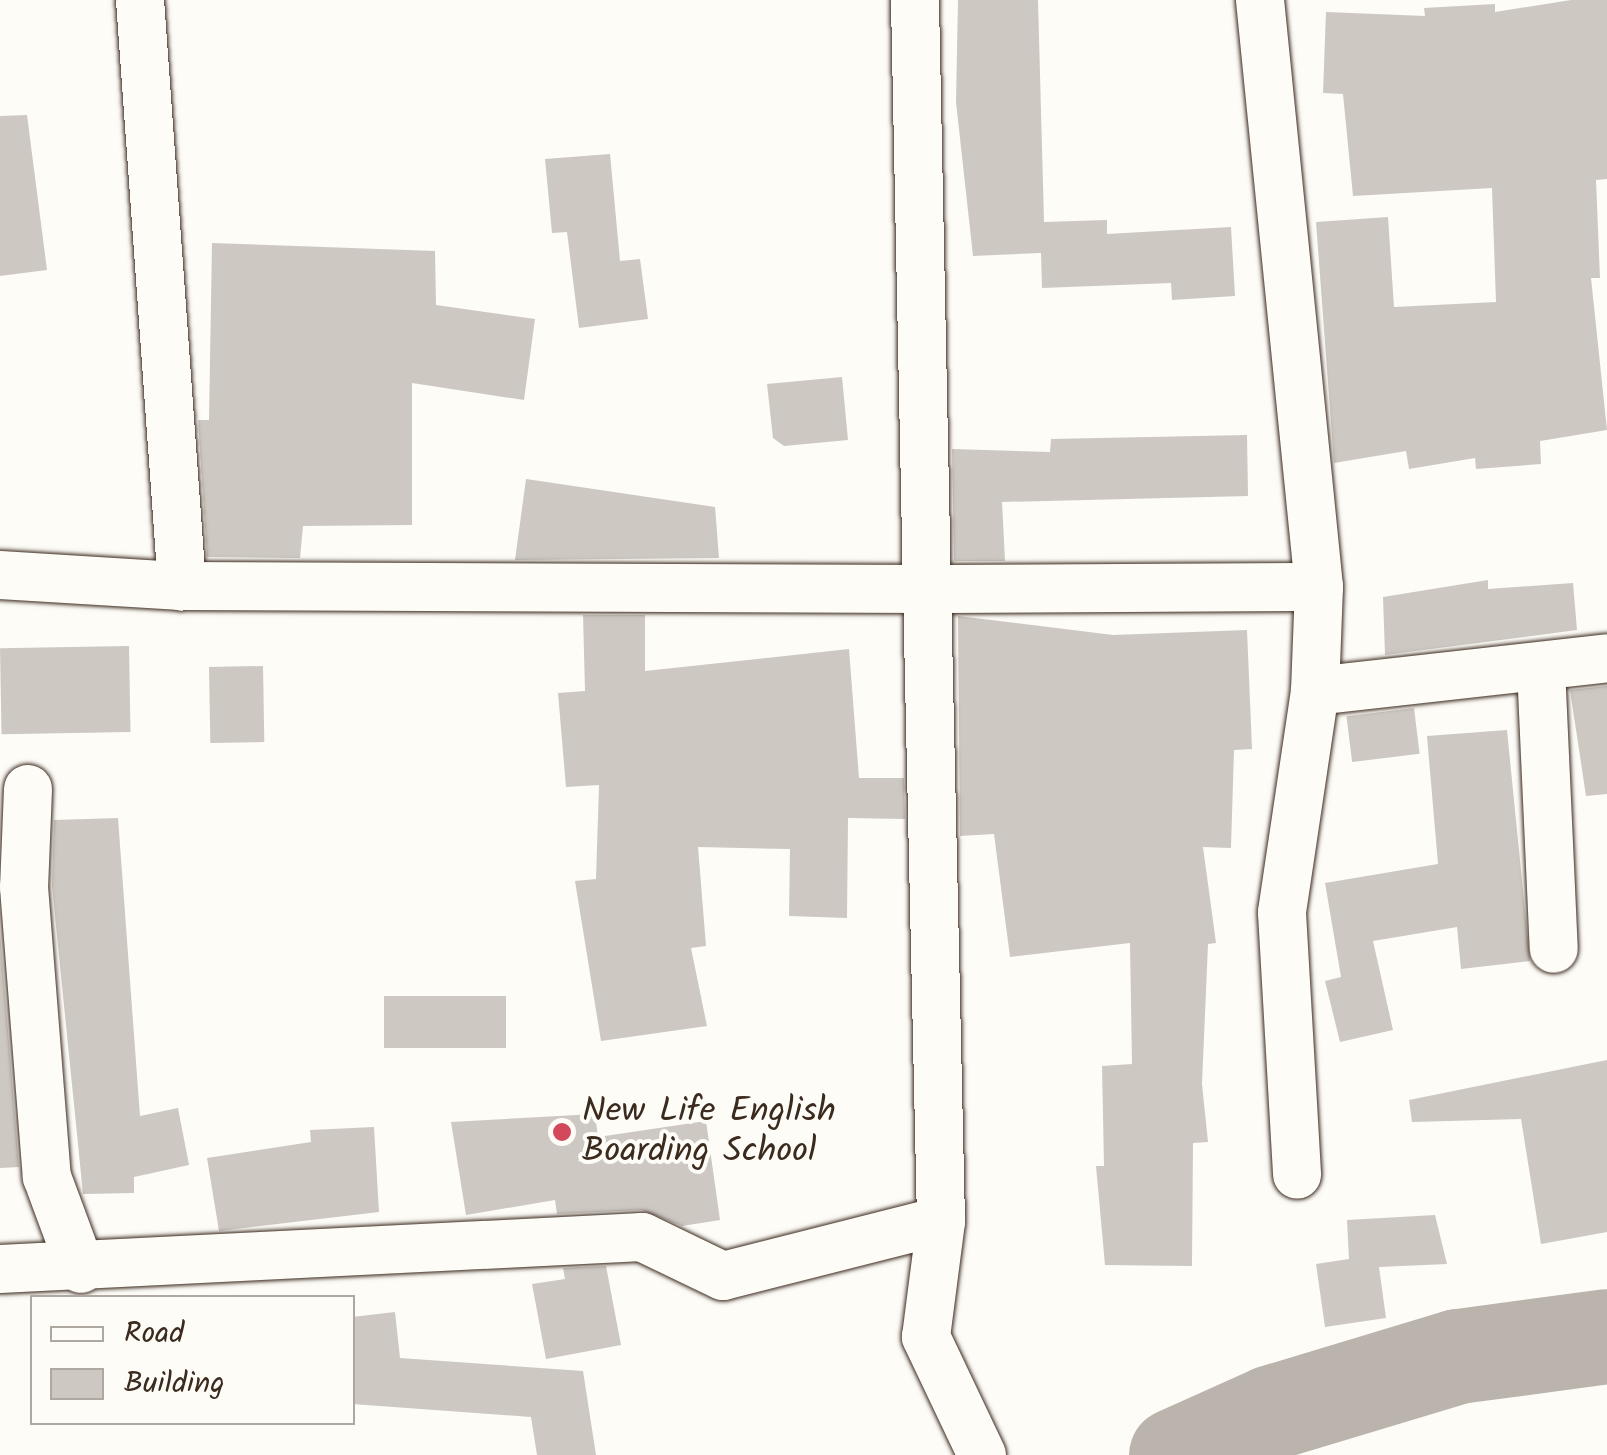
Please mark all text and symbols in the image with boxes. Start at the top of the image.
place label: New Life English Boarding School [582,1091,836,1173]
marker: New Life English Boarding School [551,1121,573,1143]
legend [30,1295,355,1425]
text: Road [124,1310,184,1358]
text: Building [124,1360,224,1408]

